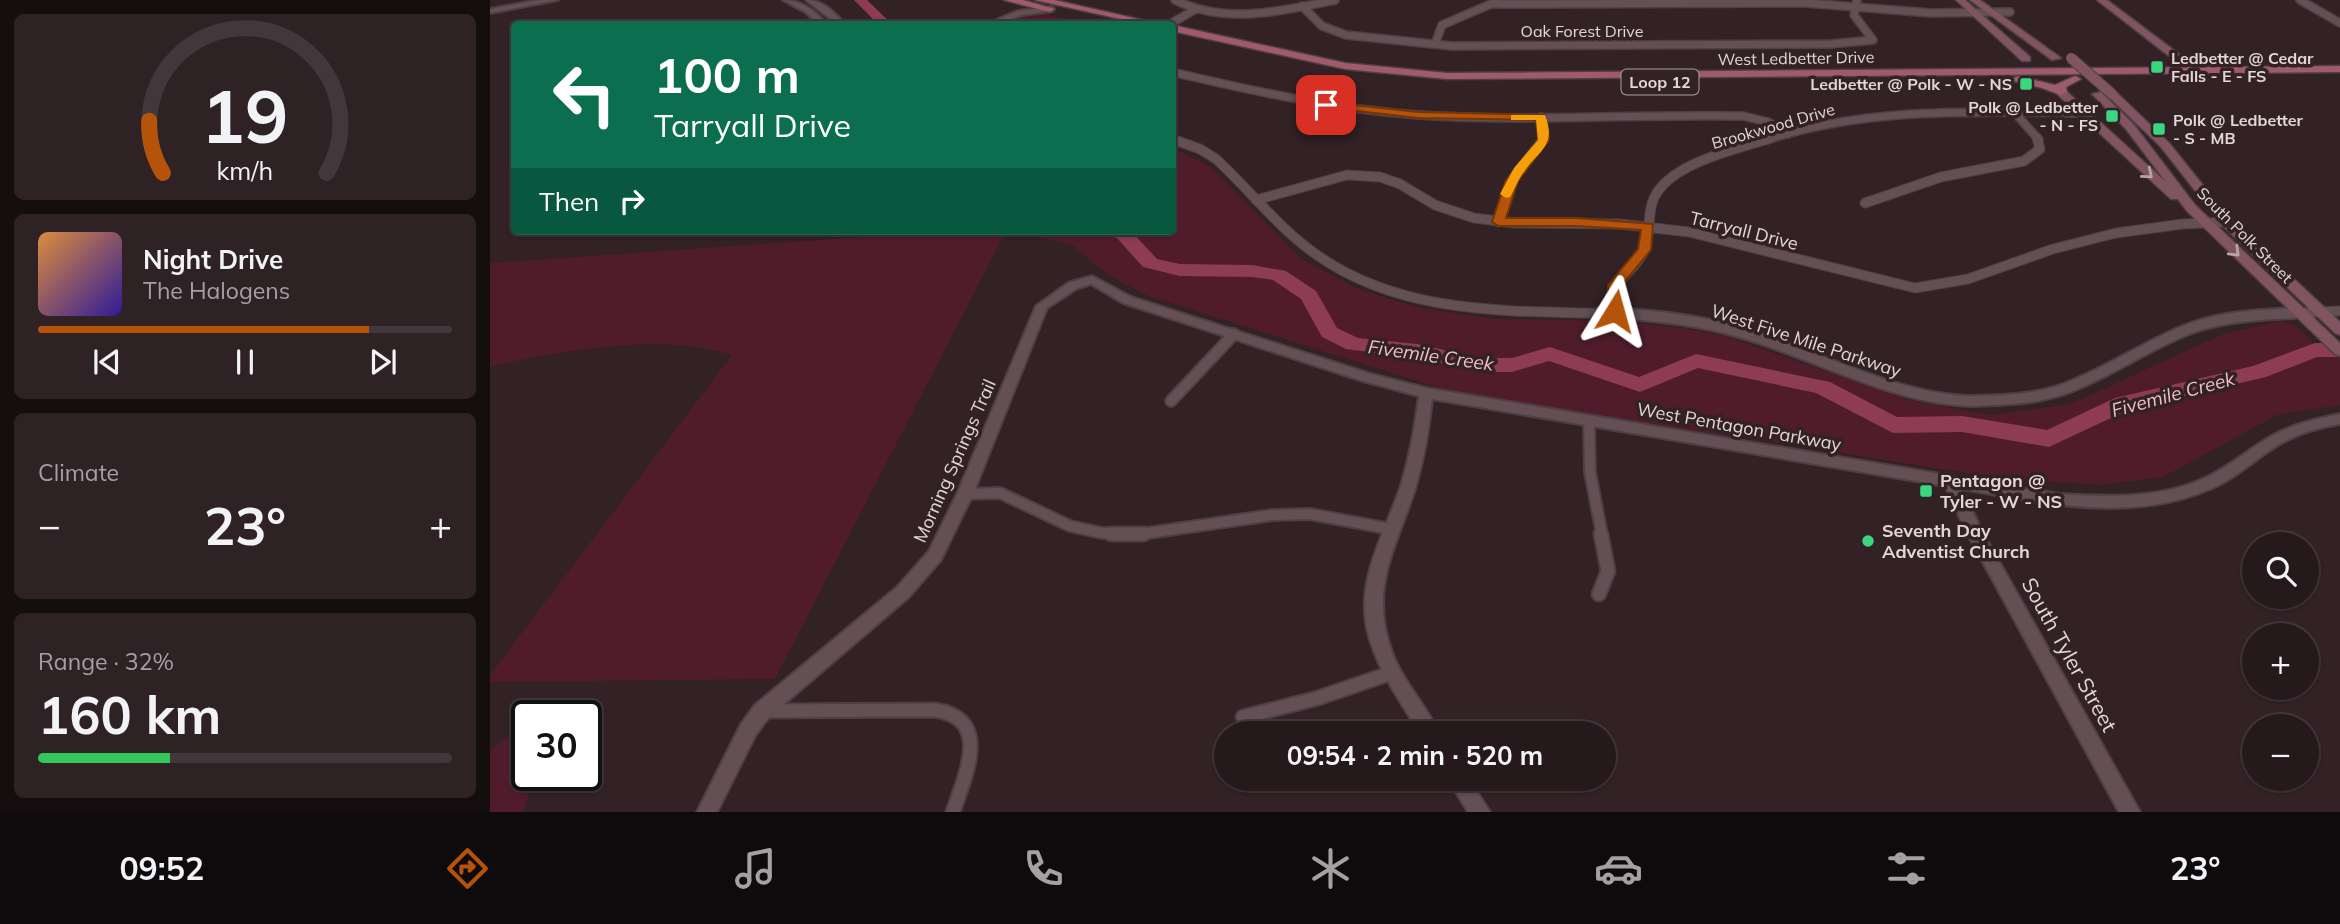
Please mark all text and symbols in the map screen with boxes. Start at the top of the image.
street label: Oak Forest Drive [1521,21,1643,41]
text: 100 m [654,44,800,105]
street label: West Ledbetter Drive [1717,47,1875,69]
place label: Ledbetter @ Cedar Falls - E - FS [2171,48,2314,86]
icon: left [539,49,630,140]
marker: Ledbetter @ Cedar Falls - E - FS [2149,59,2165,75]
road number: Loop 12 [1622,69,1698,94]
text: 19 [201,70,289,161]
place label: Ledbetter @ Polk - W - NS [1810,74,2012,94]
pin [1296,75,1356,135]
marker: Ledbetter @ Polk - W - NS [2018,76,2034,92]
icon: arrive [1307,86,1345,124]
place label: Polk @ Ledbetter - N - FS [1968,97,2099,135]
street label: Brookwood Drive [1709,99,1837,153]
text: Tarryall Drive [654,105,851,145]
marker: Polk @ Ledbetter - N - FS [2104,108,2120,124]
place label: Polk @ Ledbetter - S - MB [2173,110,2304,148]
marker: Polk @ Ledbetter - S - MB [2151,121,2167,137]
text: km/h [217,155,273,186]
one-way arrow [2140,166,2153,178]
icon: right [613,182,651,220]
street label: South Polk Street [2193,183,2297,287]
text: Then [539,185,599,218]
street label: Tarryall Drive [1688,206,1801,255]
text: Night Drive [143,243,283,276]
one-way arrow [2227,243,2240,256]
position arrow [1578,274,1652,348]
text: The Halogens [143,276,290,305]
street label: West Five Mile Parkway [1708,299,1905,382]
water label: Fivemile Creek [1367,334,1497,376]
icon: previous [88,343,126,381]
icon: pause [226,343,264,381]
icon: next [364,343,402,381]
water label: Fivemile Creek [2109,366,2238,422]
street label: Morning Springs Trail [908,376,1001,546]
street label: West Pentagon Parkway [1635,397,1843,456]
text: Climate [38,458,119,487]
place label: Pentagon @ Tyler - W - NS [1940,469,2062,513]
marker: Pentagon @ Tyler - W - NS [1918,483,1934,499]
text: 23° [204,493,286,558]
text: − [38,501,61,549]
text: + [429,501,452,549]
place label: Seventh Day Adventist Church [1882,519,2030,563]
map controls [2242,532,2319,791]
button: search [2242,532,2319,609]
marker: Seventh Day Adventist Church [1860,533,1876,549]
street label: South Tyler Street [2017,573,2123,736]
button: + [2242,623,2319,700]
text: Range · 32% [38,647,174,676]
text: 160 km [38,682,221,747]
speed limit sign: 30 [511,700,602,791]
button: − [2242,714,2319,791]
text: 09:54 · 2 min · 520 m [1287,739,1543,772]
icon: directions [443,844,492,893]
icon: music [731,844,780,893]
icon: phone [1019,844,1068,893]
icon: climate [1306,844,1355,893]
icon: car [1594,844,1643,893]
icon: filters [1882,844,1931,893]
text: 09:52 [119,848,204,888]
text: 23° [2170,848,2220,888]

